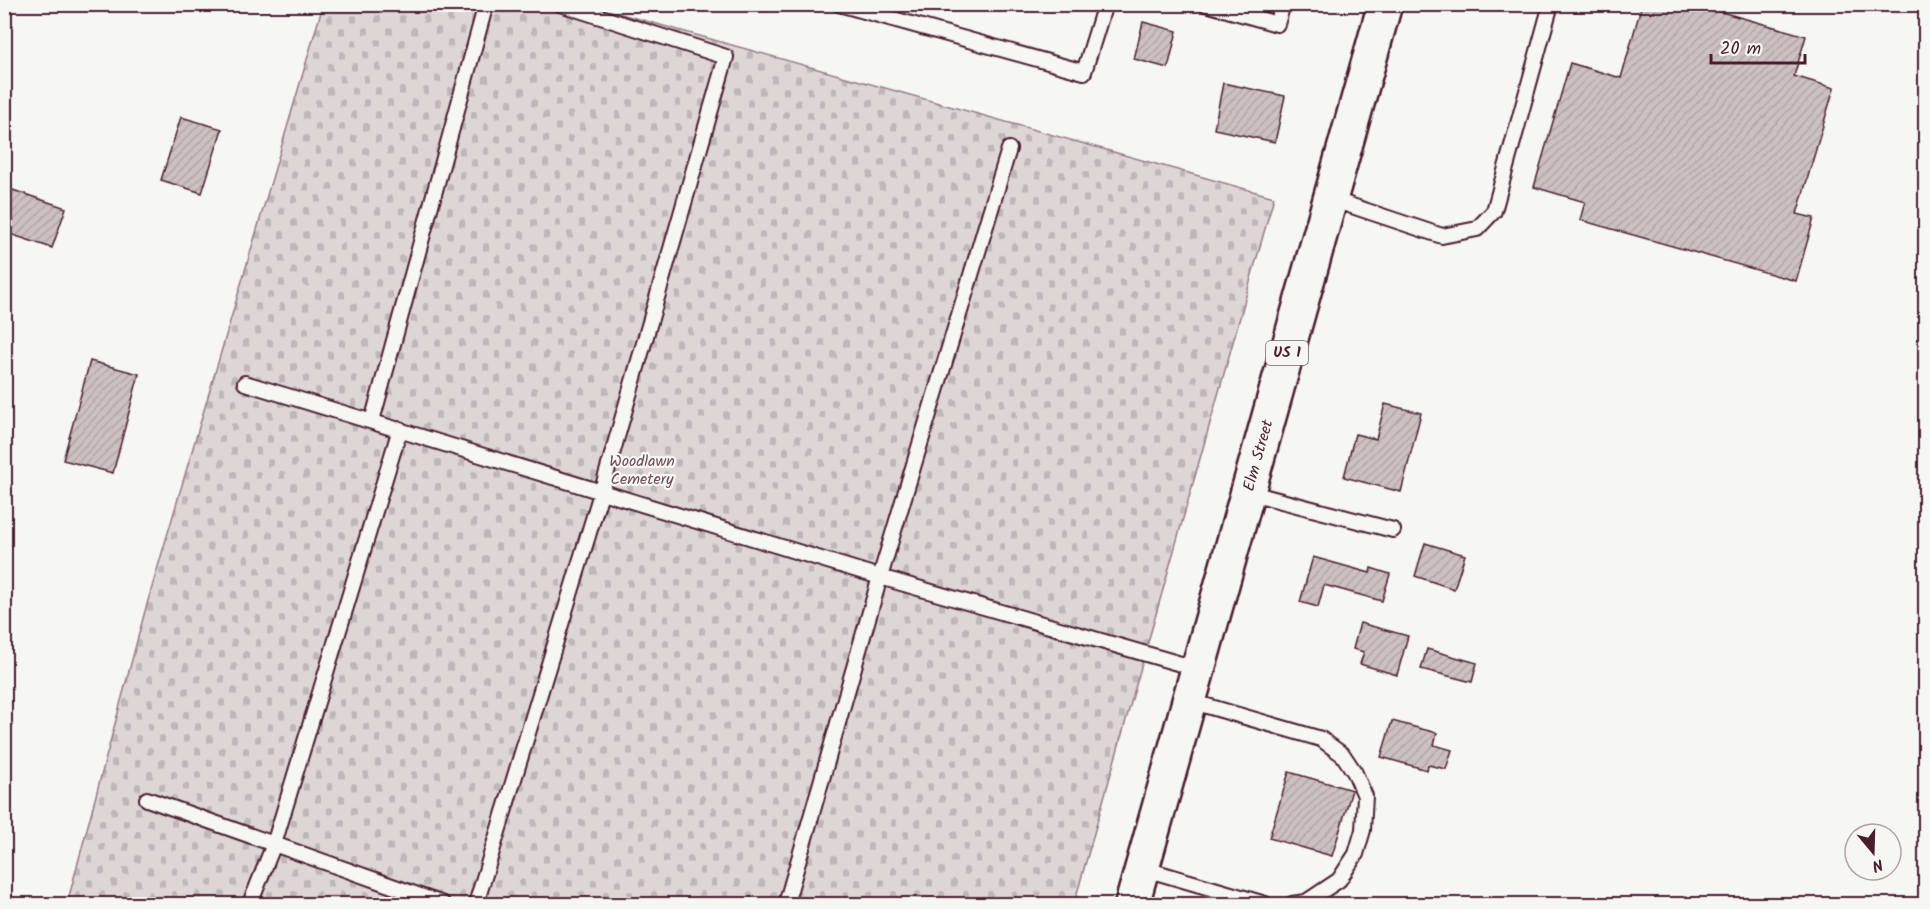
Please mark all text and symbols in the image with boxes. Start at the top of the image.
scale bar [1711,27,1806,65]
text: 20 m [1720,35,1761,64]
road number: US 1 [1266,341,1308,365]
street label: Elm Street [1236,416,1280,494]
park label: Woodlawn Cemetery [609,449,675,492]
north arrow [1843,822,1903,882]
text: N [1869,851,1886,878]

